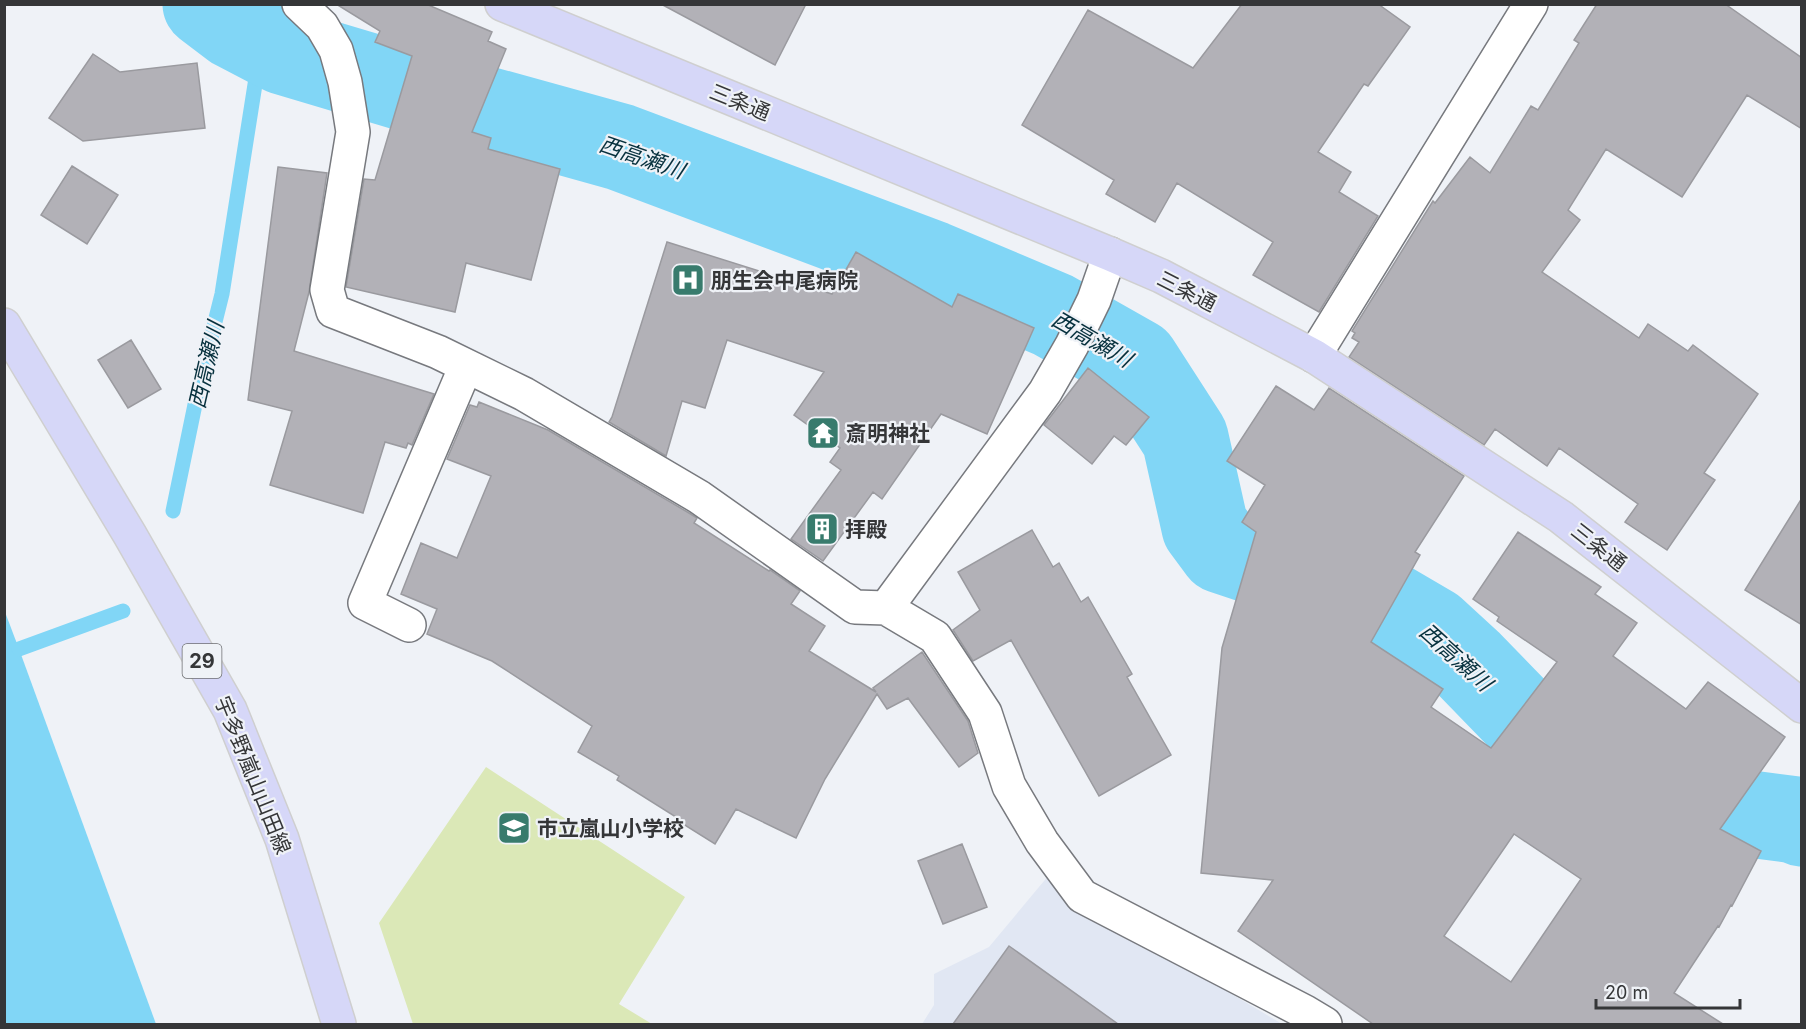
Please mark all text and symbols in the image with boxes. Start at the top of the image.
street label: 三条通 [706,79,774,125]
water label: 西高瀬川 [596,130,690,184]
hospital icon: 朋生会中尾病院 [670,262,706,298]
street label: 三条通 [1153,266,1221,316]
place label: 朋生会中尾病院 [711,268,858,293]
water label: 西高瀬川 [1047,306,1138,373]
water label: 西高瀬川 [183,317,229,411]
temple icon: 斎明神社 [805,415,841,451]
place label: 斎明神社 [846,421,930,446]
building icon: 拝殿 [804,511,840,547]
place label: 拝殿 [845,517,887,542]
street label: 三条通 [1566,518,1632,576]
water label: 西高瀬川 [1415,618,1499,697]
road number: 29 [182,644,222,678]
street label: 宇多野嵐山山田線 [210,692,296,858]
school or university icon: 市立嵐山小学校 [496,810,532,846]
place label: 市立嵐山小学校 [537,816,684,841]
scale bar [1596,972,1740,1010]
text: 20 m [1605,982,1648,1003]

